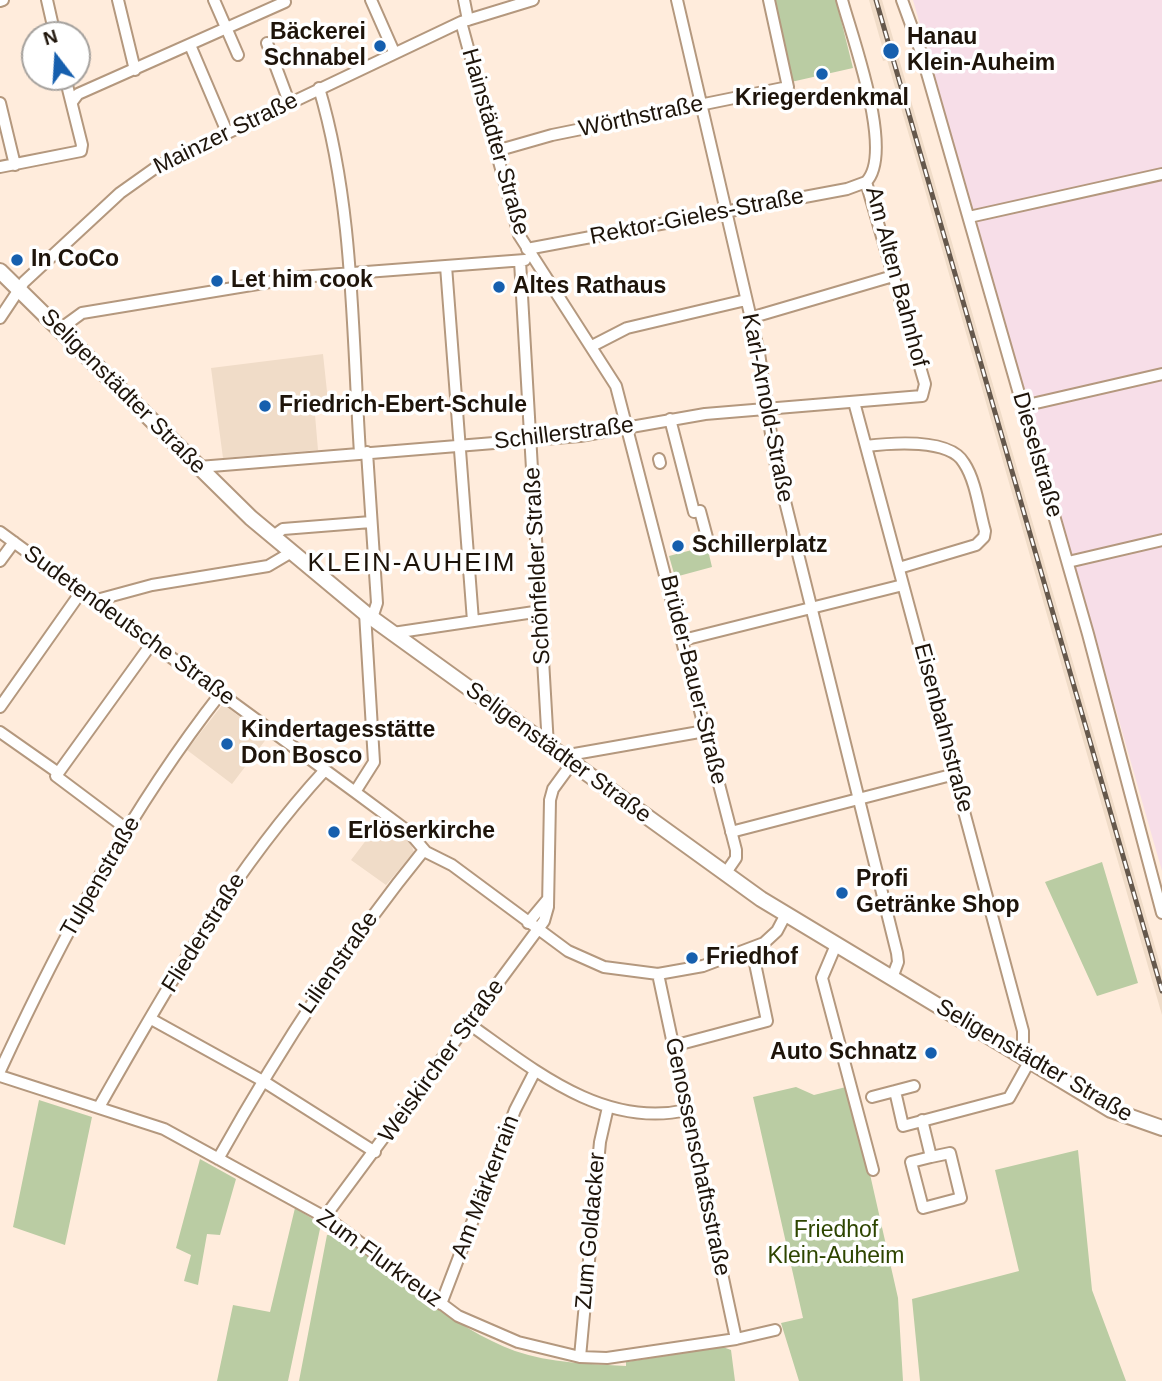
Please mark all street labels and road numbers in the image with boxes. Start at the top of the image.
street label: Hainstädter Straße [455,45,535,239]
street label: Mainzer Straße [149,87,303,181]
street label: Wörthstraße [576,90,706,144]
street label: Rektor-Gieles-Straße [588,183,806,251]
street label: Am Alten Bahnhof [859,184,933,370]
street label: Seligenstädter Straße [35,304,211,480]
street label: Karl-Arnold-Straße [735,311,799,505]
street label: Dieselstraße [1006,389,1068,521]
street label: Schillerstraße [493,412,635,456]
street label: Schönfelder Straße [519,466,557,666]
street label: Sudetendeutsche Straße [18,540,240,712]
street label: Brüder-Bauer-Straße [654,572,732,788]
street label: Eisenbahnstraße [907,640,979,816]
street label: Seligenstädter Straße [460,676,656,830]
street label: Tulpenstraße [55,812,147,942]
street label: Fliederstraße [156,868,252,998]
street label: Lilienstraße [294,906,384,1020]
street label: Weiskircher Straße [373,974,511,1148]
street label: Seligenstädter Straße [931,993,1137,1129]
street label: Genossenschaftsstraße [658,1035,736,1279]
street label: Am Märkerrain [446,1112,526,1262]
street label: Zum Goldacker [570,1151,612,1311]
street label: Zum Flurkreuz [311,1204,447,1314]

